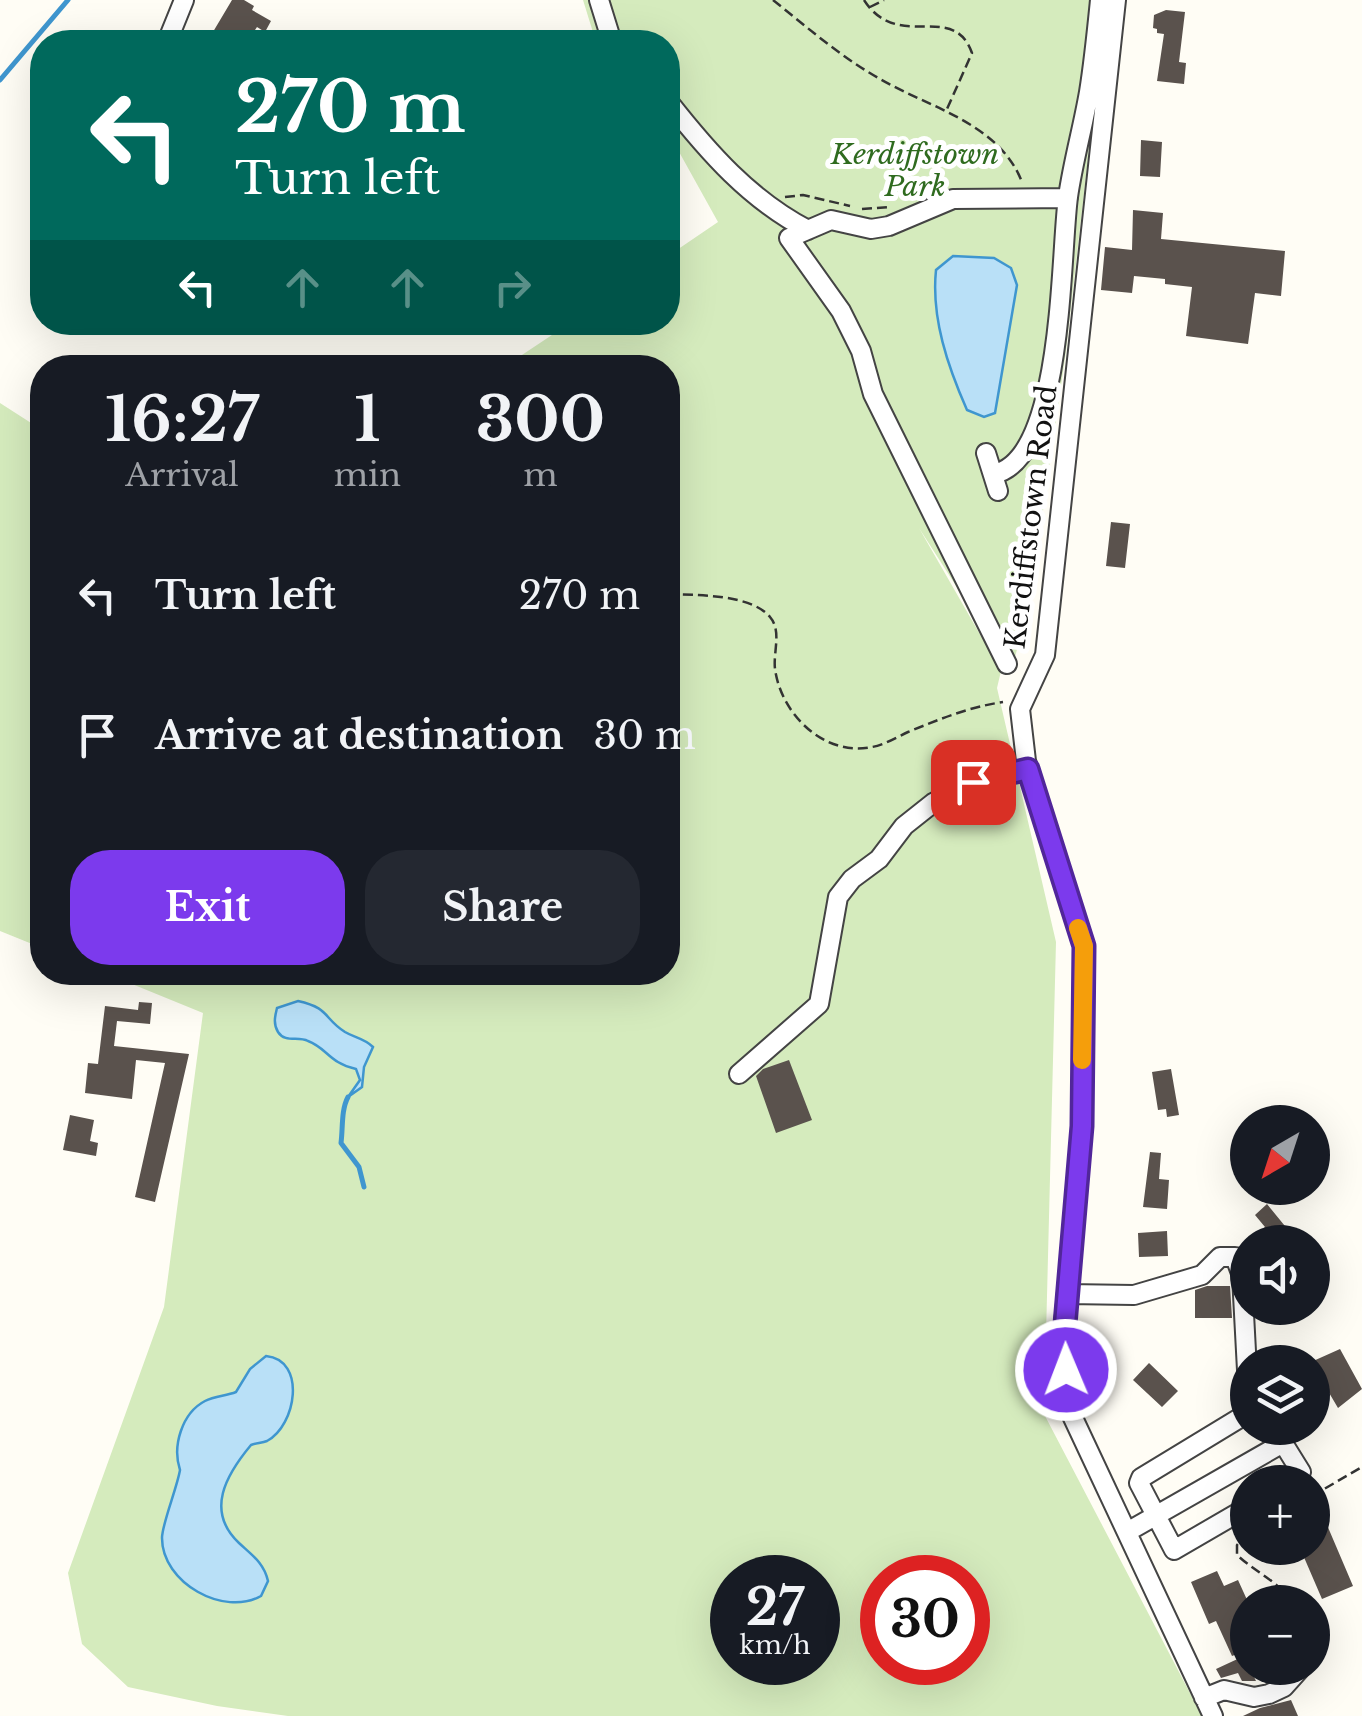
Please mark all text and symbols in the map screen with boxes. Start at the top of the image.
text: 270 m [235,64,466,151]
icon: left [70,70,200,200]
park label: Kerdiffstown Park [830,137,999,204]
text: Turn left [235,150,440,206]
icon: left [170,260,225,315]
icon: ahead [275,260,330,315]
icon: ahead [380,260,435,315]
icon: right [485,260,540,315]
text: 16:27 [105,383,259,457]
text: 1 [354,383,381,457]
text: 300 [476,383,605,457]
street label: Kerdiffstown Road [997,383,1065,651]
text: Arrival [125,455,239,495]
text: min [334,455,401,495]
text: m [523,455,558,495]
icon: left [70,568,125,623]
text: Turn left [155,572,336,619]
text: 270 m [519,572,640,619]
icon: arrive [70,708,125,763]
text: Arrive at destination [155,712,564,759]
text: 30 m [594,712,696,759]
pin [931,740,1016,825]
icon: arrive [946,755,1001,810]
button: Exit [70,850,345,965]
button: Share [365,850,640,965]
north arrow [1230,1105,1330,1205]
map controls [1230,1105,1330,1685]
button: sound [1230,1225,1330,1325]
position arrow [1014,1318,1118,1422]
button: layers [1230,1345,1330,1445]
button: + [1230,1465,1330,1565]
speed limit sign: 30 [860,1555,990,1685]
text: 27 [746,1576,804,1639]
button: − [1230,1585,1330,1685]
text: km/h [740,1630,810,1661]

